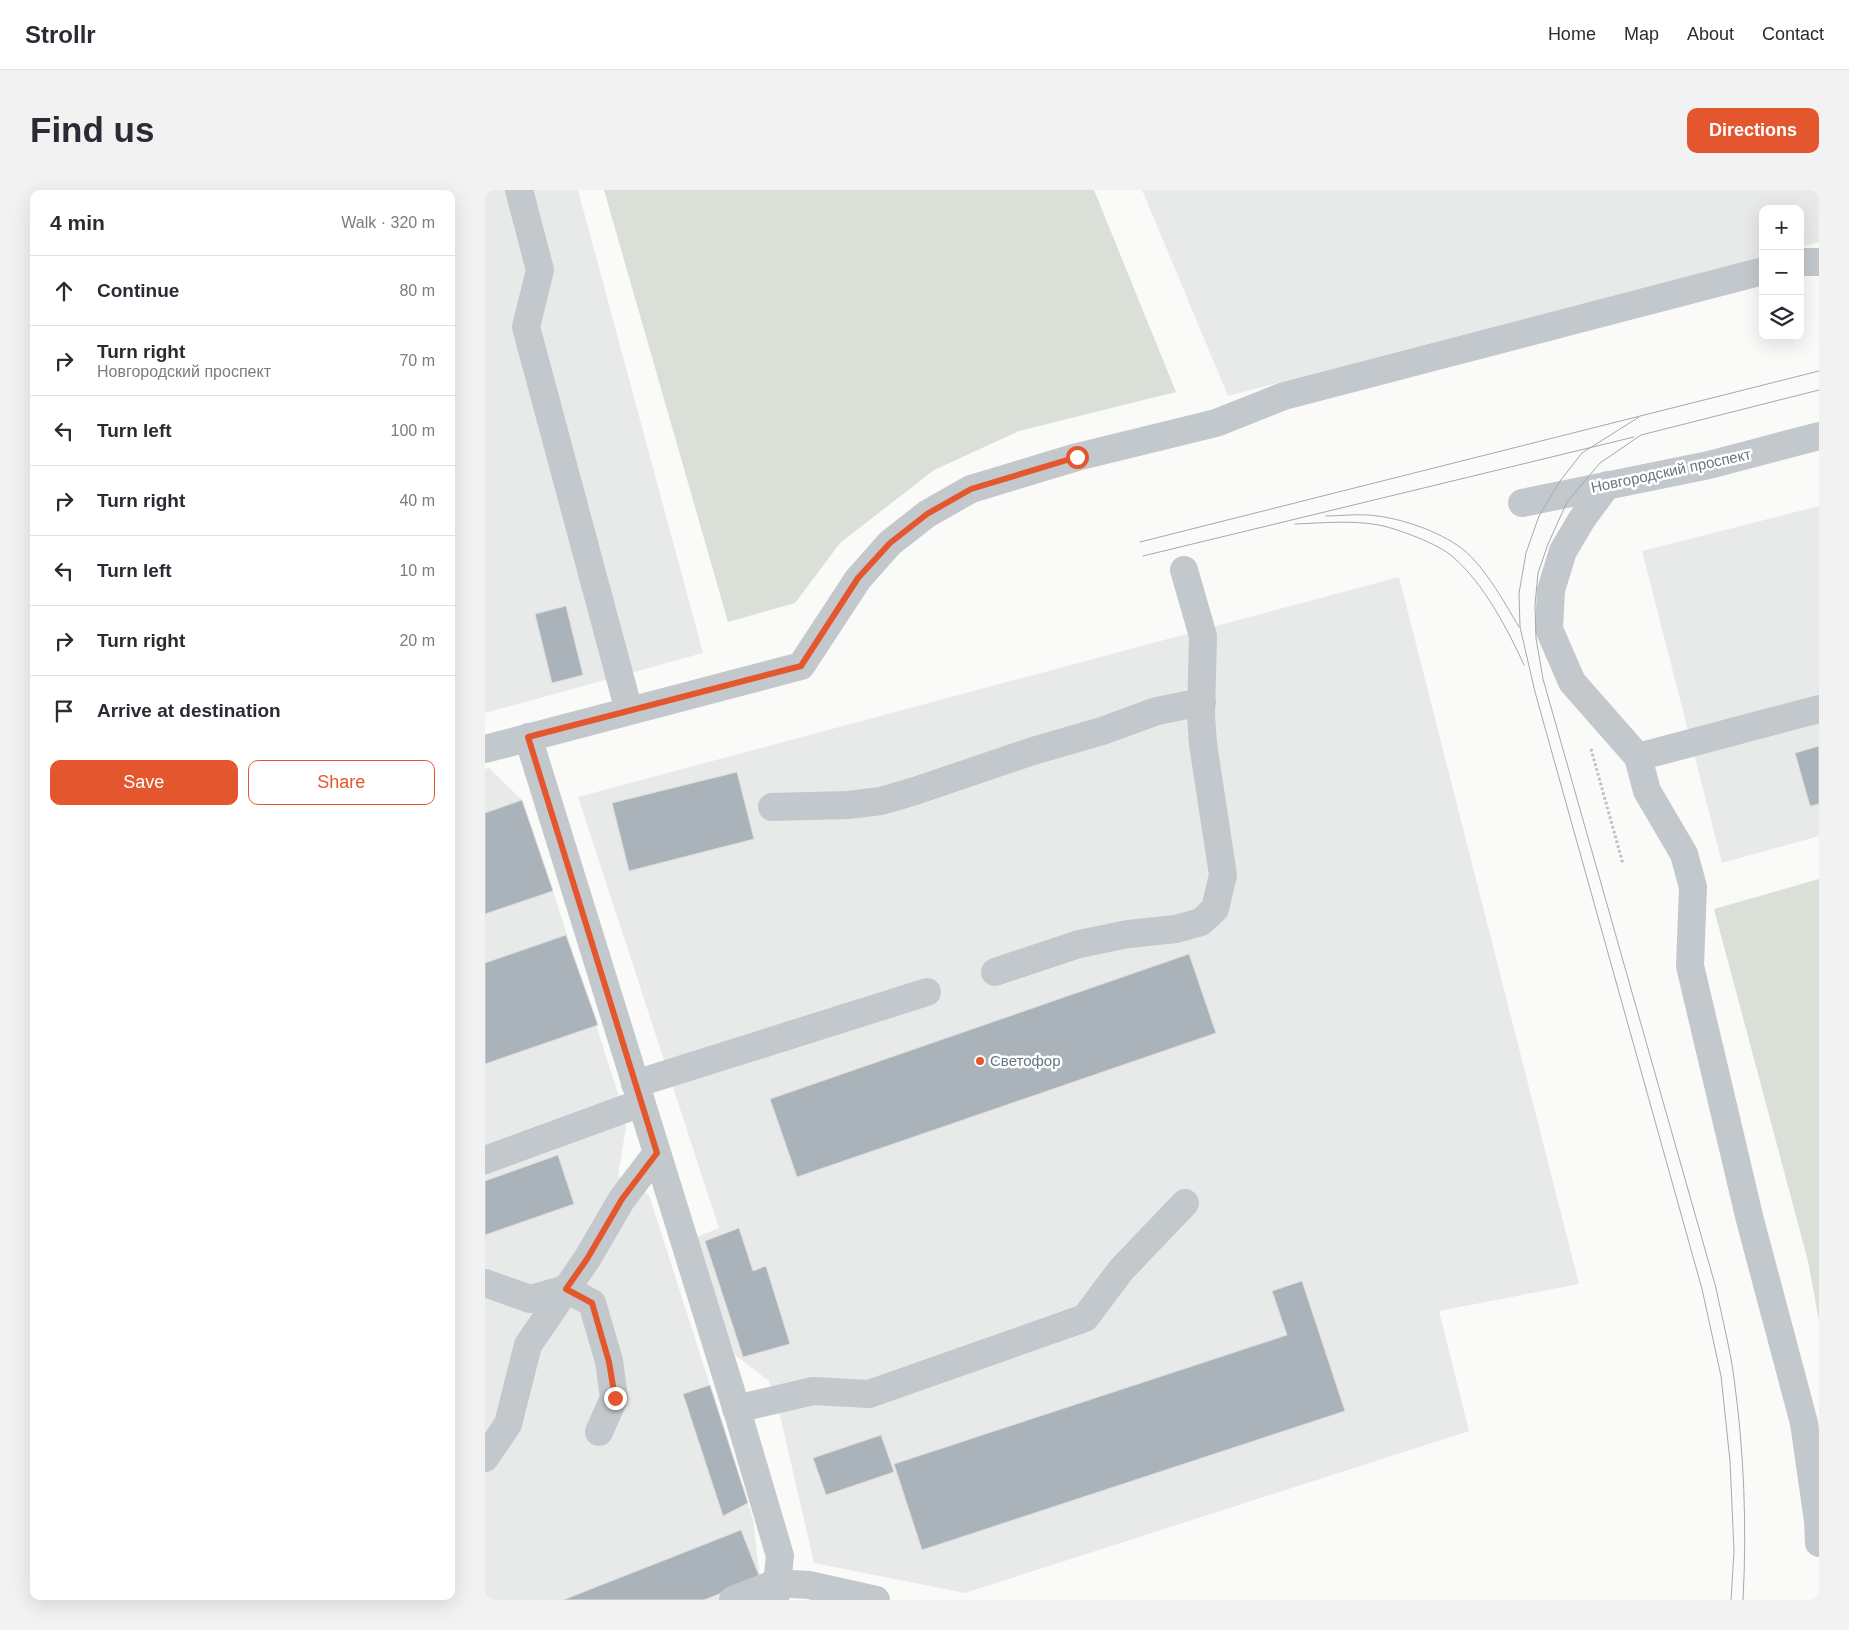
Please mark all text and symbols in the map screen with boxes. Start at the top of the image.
text: Strollr [25,21,96,48]
text: Home [1548,24,1596,44]
text: Map [1624,24,1659,44]
text: About [1687,24,1734,44]
text: Contact [1762,24,1824,44]
button: Directions [1687,108,1819,153]
text: Find us [30,110,154,149]
map controls [1759,205,1804,340]
button: + [1759,205,1804,250]
text: 4 min [50,211,105,234]
text: Walk · 320 m [341,214,435,231]
button: − [1759,250,1804,295]
icon: ahead [50,277,78,305]
text: Continue [97,280,179,301]
text: 80 m [399,282,435,299]
button: layers [1759,295,1804,340]
text: Turn right [97,341,185,362]
icon: right [50,347,78,375]
text: 70 m [399,352,435,369]
text: Новгородский проспект [97,363,271,380]
icon: left [50,417,78,445]
text: Turn left [97,420,172,441]
text: 100 m [391,422,435,439]
street label: Новгородский проспект [1589,445,1753,496]
route start [1066,446,1089,469]
icon: right [50,487,78,515]
text: Turn right [97,490,185,511]
text: 40 m [399,492,435,509]
icon: left [50,557,78,585]
text: Turn left [97,560,172,581]
text: 10 m [399,562,435,579]
icon: right [50,627,78,655]
text: Turn right [97,630,185,651]
text: 20 m [399,632,435,649]
icon: arrive [50,697,78,725]
text: Arrive at destination [97,700,281,721]
button: Save [50,760,238,805]
button: Share [248,760,435,805]
place label: Светофор [990,1052,1061,1069]
marker: Светофор [974,1055,986,1067]
route end [604,1387,627,1410]

